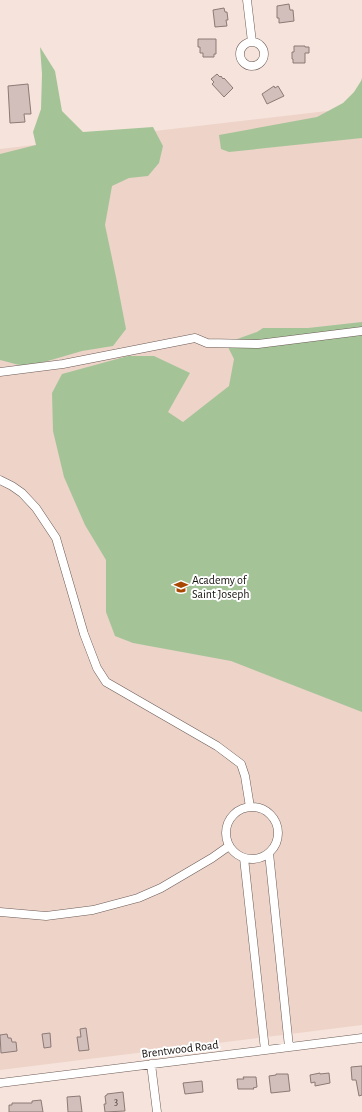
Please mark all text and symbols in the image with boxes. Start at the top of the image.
place label: Academy of Saint Joseph [192,574,250,600]
school or university icon: Academy of Saint Joseph [173,579,189,595]
street label: Brentwood Road [141,1038,219,1060]
house number: 3 [114,1097,118,1107]

